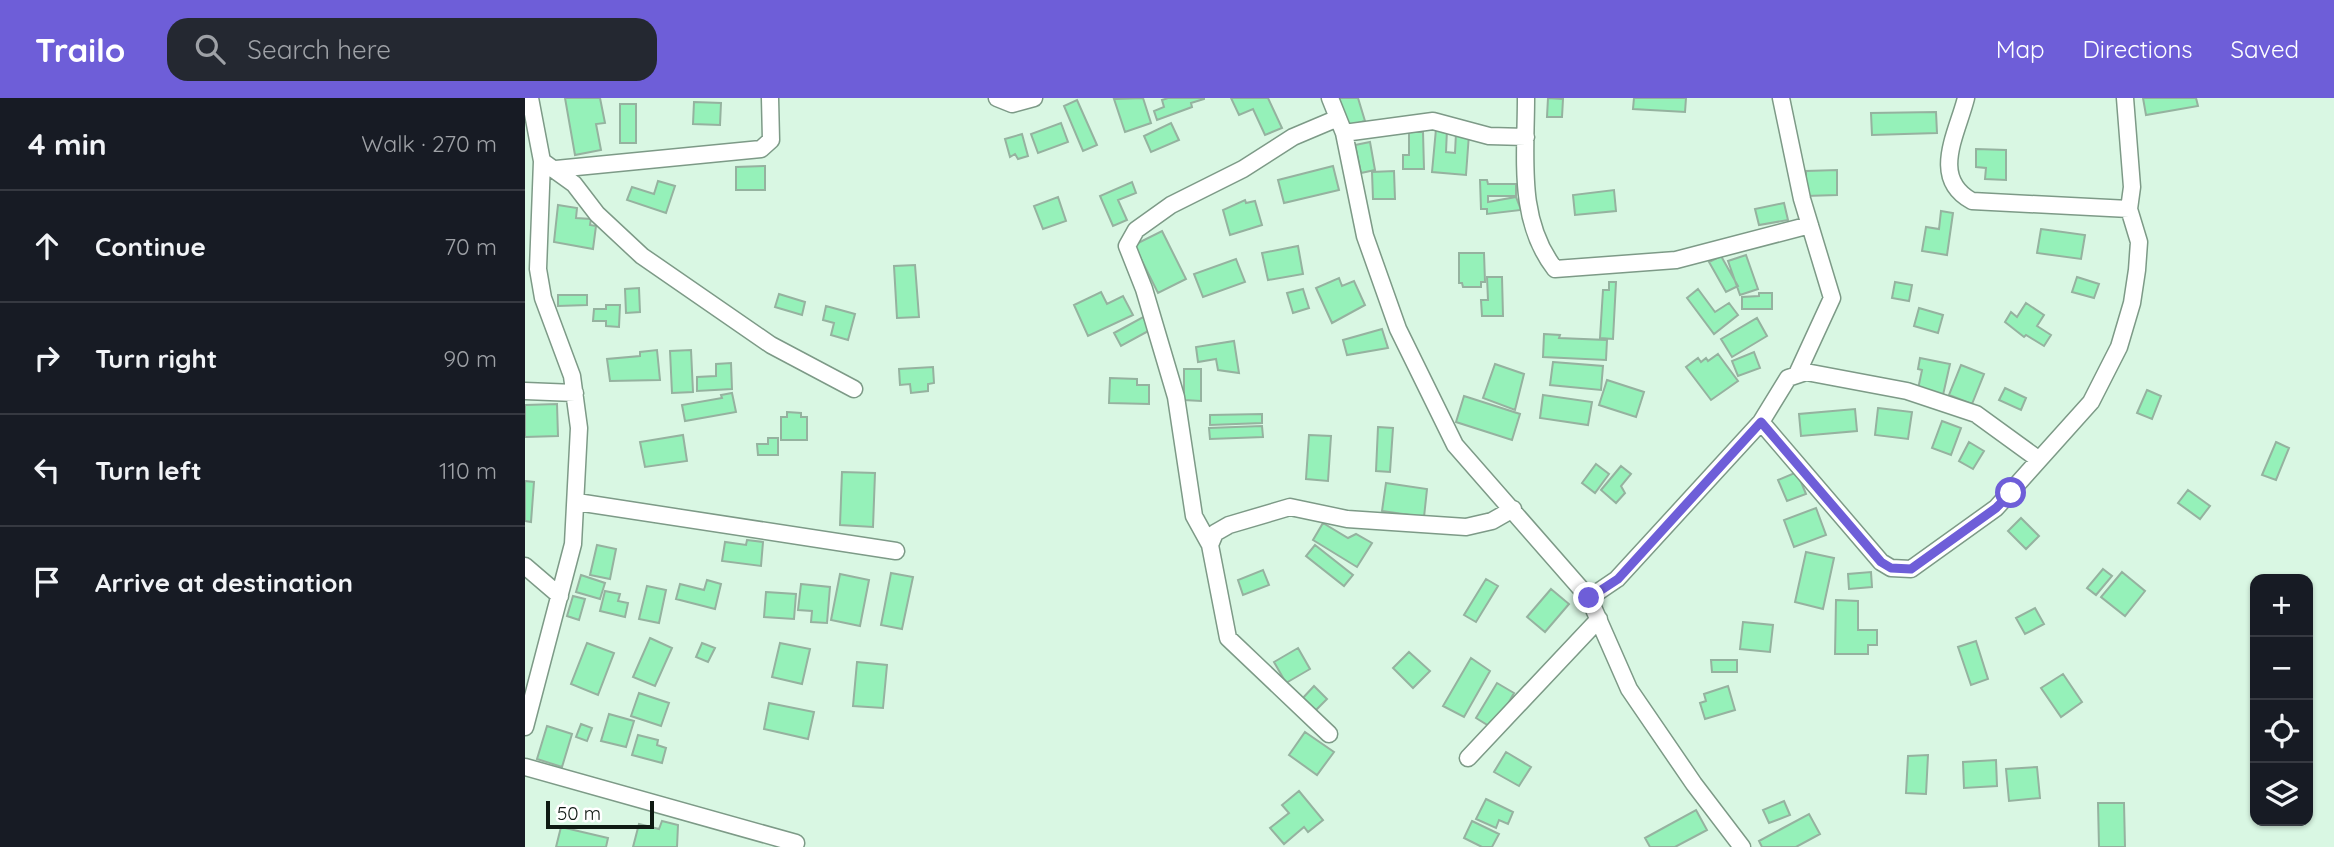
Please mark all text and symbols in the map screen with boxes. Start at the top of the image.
search box [167,18,657,81]
text: Trailo [35,29,125,70]
icon: search [191,30,229,68]
text: Search here [247,33,391,66]
text: Map [1996,34,2045,64]
text: Directions [2083,34,2193,64]
text: Saved [2231,34,2299,64]
text: 4 min [28,125,107,163]
text: Walk · 270 m [361,129,497,158]
icon: ahead [28,227,66,265]
text: Continue [95,230,206,263]
text: 70 m [444,232,497,261]
icon: right [28,339,66,377]
text: Turn right [95,342,217,375]
text: 90 m [443,344,497,373]
icon: left [28,451,66,489]
text: Turn left [95,454,202,487]
text: 110 m [439,456,497,485]
route start [1995,477,2026,508]
icon: arrive [28,563,66,601]
text: Arrive at destination [95,566,353,599]
map controls [2250,574,2313,826]
button: + [2250,574,2313,637]
route end [1573,582,1604,613]
button: − [2250,637,2313,700]
button: locate [2250,700,2313,763]
button: layers [2250,763,2313,826]
scale bar [546,798,655,830]
text: 50 m [557,801,601,825]

